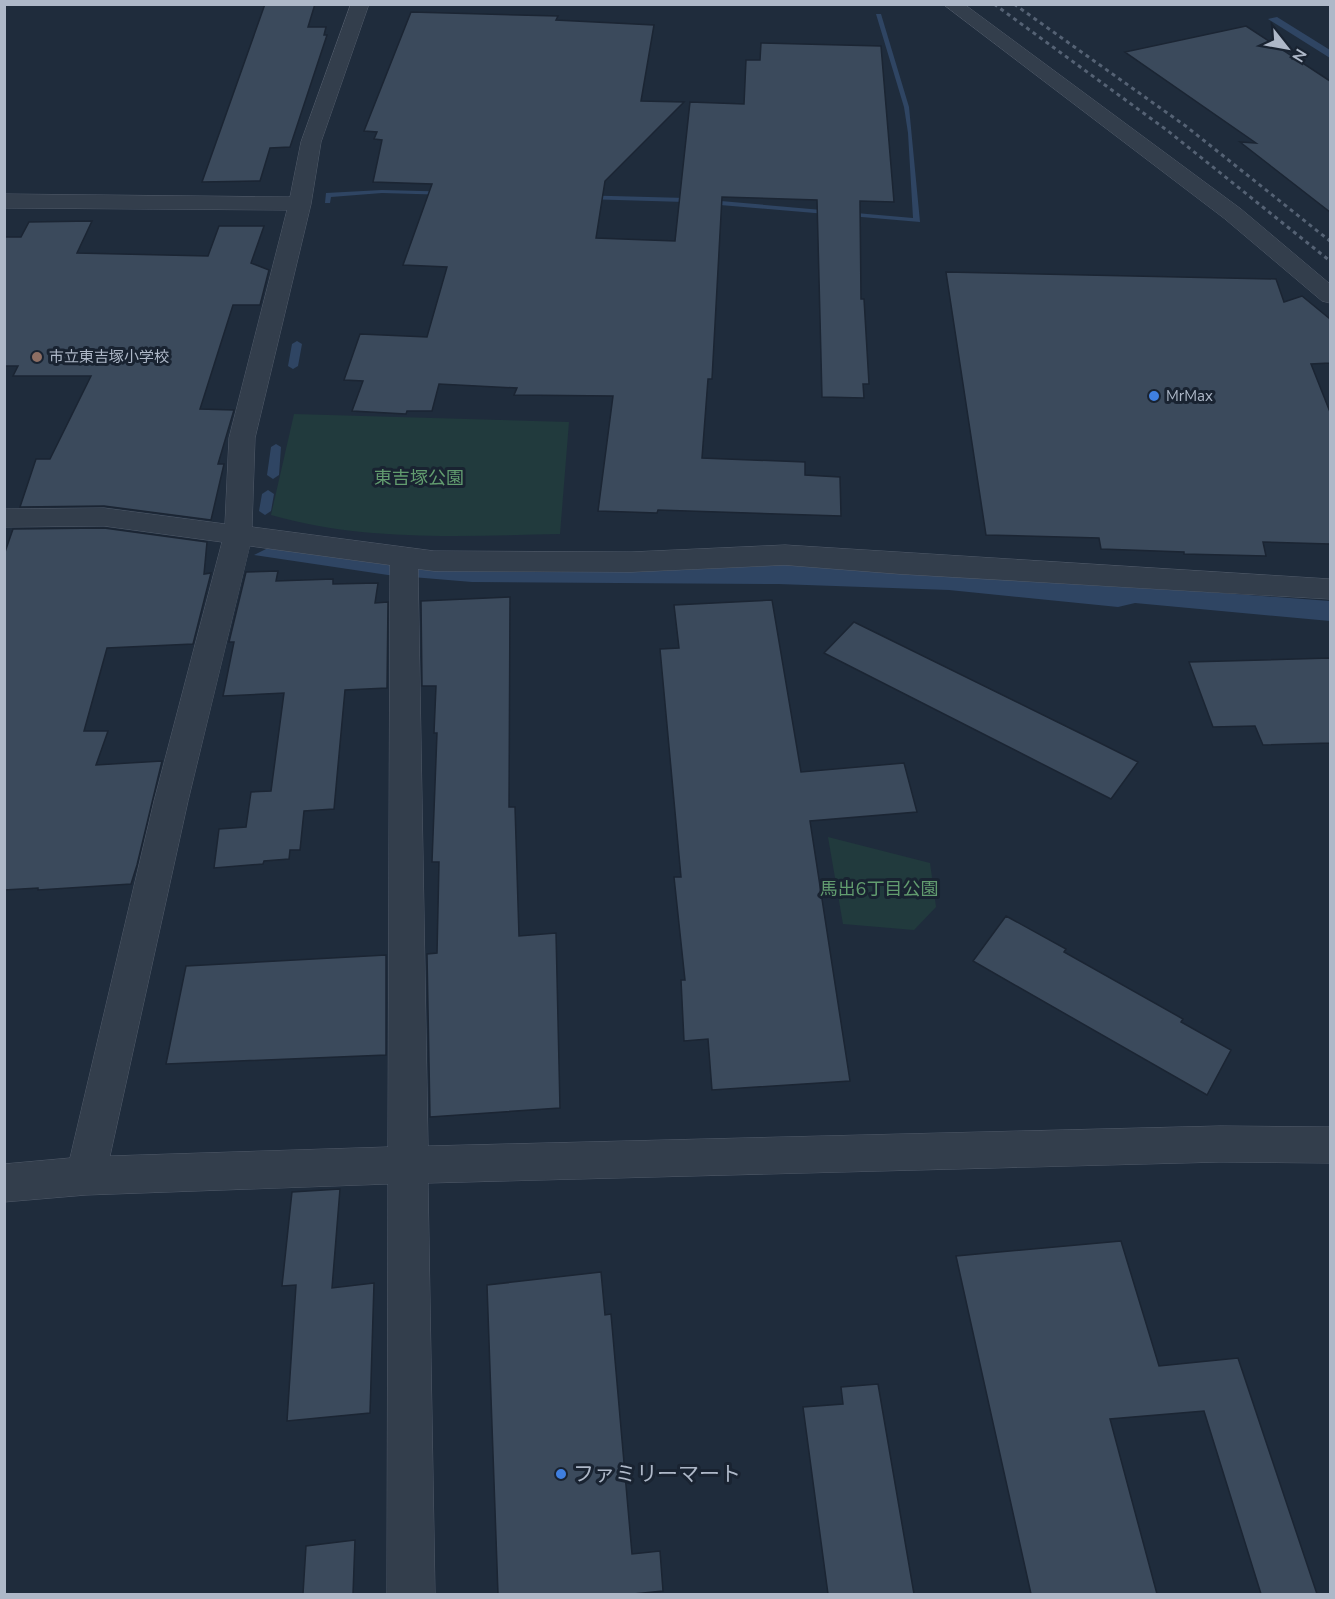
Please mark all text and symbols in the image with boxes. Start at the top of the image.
north arrow [1257,18,1317,78]
text: N [1286,44,1312,66]
place label: 市立東吉塚小学校 [49,347,169,367]
marker: 市立東吉塚小学校 [30,350,44,364]
place label: MrMax [1166,386,1213,406]
marker: MrMax [1147,389,1161,403]
park label: 東吉塚公園 [374,466,464,490]
park label: 馬出6丁目公園 [820,877,938,901]
place label: ファミリーマート [573,1460,741,1488]
marker: ファミリーマート [554,1467,568,1481]

